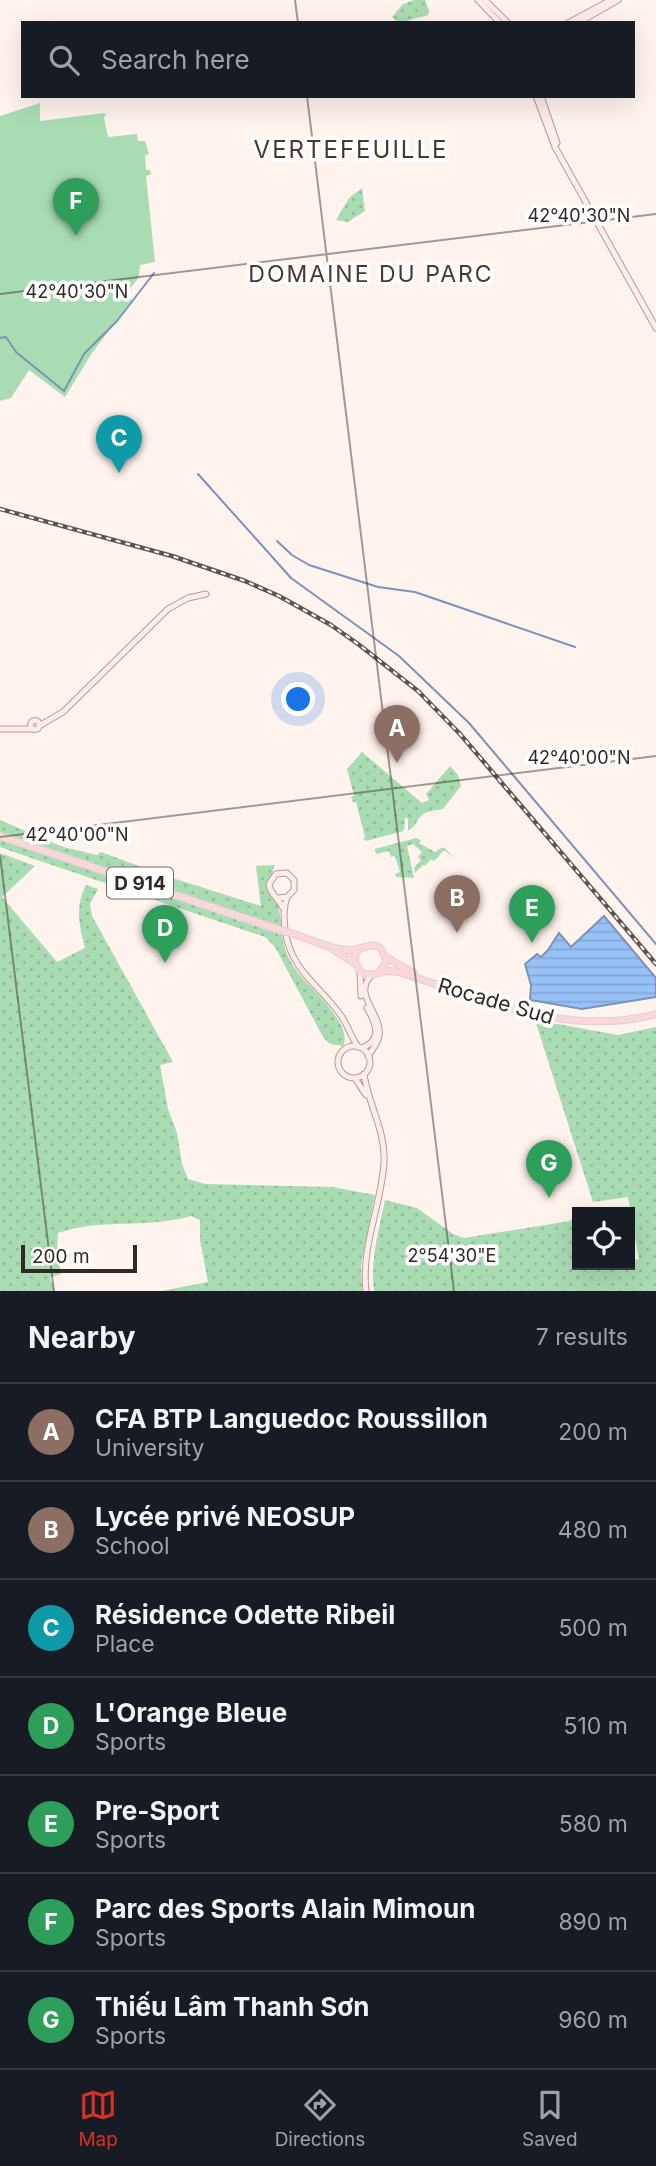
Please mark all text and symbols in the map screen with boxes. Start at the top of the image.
search box [21,21,635,98]
icon: search [45,41,83,79]
text: Search here [101,44,250,75]
district label: VERTEFEUILLE [254,135,448,164]
pin: F [53,178,99,236]
text: 42°40'30"N [528,205,630,226]
district label: DOMAINE DU PARC [248,260,494,288]
text: 42°40'30"N [26,281,128,302]
pin: C [96,415,142,473]
your location [281,682,315,716]
pin: A [374,705,420,763]
text: 42°40'00"N [527,747,631,768]
text: 42°40'00"N [25,824,129,845]
road number: D 914 [107,868,173,898]
pin: B [434,875,480,933]
pin: E [509,885,555,943]
pin: D [142,905,188,963]
street label: Rocade Sud [435,973,557,1029]
pin: G [526,1140,572,1198]
map controls [572,1207,635,1270]
button: locate [572,1207,635,1270]
scale bar [21,1242,136,1274]
text: 200 m [32,1245,90,1268]
text: 2°54'30"E [408,1245,496,1266]
text: Nearby [28,1319,136,1355]
text: 7 results [536,1323,628,1351]
text: CFA BTP Languedoc Roussillon [95,1403,488,1434]
text: A [42,1418,60,1446]
text: 200 m [558,1418,628,1446]
text: University [95,1434,204,1462]
text: Lycée privé NEOSUP [95,1501,355,1532]
text: B [43,1516,59,1544]
text: 480 m [558,1516,628,1544]
text: School [95,1532,170,1560]
text: Résidence Odette Ribeil [95,1599,395,1630]
text: C [42,1614,60,1642]
text: 500 m [558,1614,628,1642]
text: Place [95,1630,155,1658]
text: L'Orange Bleue [95,1697,287,1728]
text: D [43,1712,59,1740]
text: 510 m [564,1712,628,1740]
text: Sports [95,1728,166,1756]
text: Pre-Sport [95,1795,219,1826]
text: E [44,1810,58,1838]
text: 580 m [559,1810,628,1838]
text: Sports [95,1826,166,1854]
text: Parc des Sports Alain Mimoun [95,1893,475,1924]
text: F [44,1908,58,1936]
text: 890 m [558,1908,628,1936]
text: Sports [95,1924,166,1952]
text: Thiếu Lâm Thanh Sơn [95,1991,369,2022]
text: G [42,2006,60,2034]
text: 960 m [558,2006,628,2034]
text: Sports [95,2022,166,2050]
tab: Map [78,2086,118,2151]
tab: Directions [275,2086,365,2151]
tab: Saved [522,2086,578,2151]

